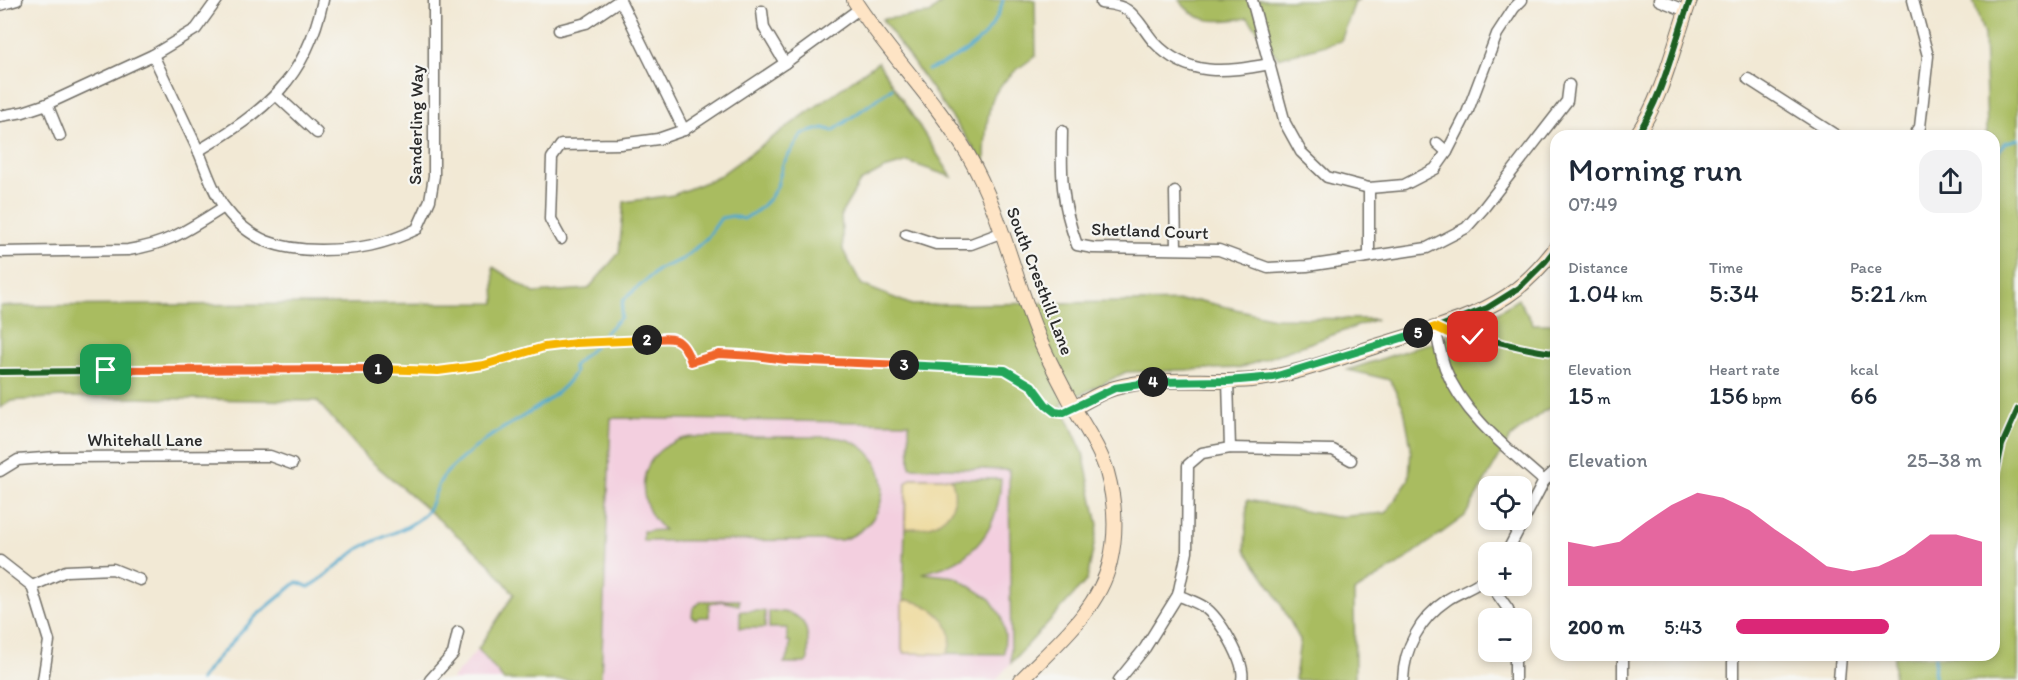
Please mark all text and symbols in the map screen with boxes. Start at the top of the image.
street label: Sanderling Way [404,64,428,185]
text: Morning run [1568,150,1743,189]
button: share [1919,150,1982,213]
text: 07:49 [1568,192,1618,216]
street label: South Cresthill Lane [1002,204,1078,358]
street label: Shetland Court [1091,218,1209,244]
text: Distance [1568,258,1628,277]
text: Time [1709,258,1743,277]
text: Pace [1850,258,1882,277]
text: 1.04 [1568,277,1618,309]
text: 5:34 [1709,277,1759,309]
text: 5:21 [1850,277,1896,309]
text: km [1618,287,1643,306]
text: /km [1896,287,1927,306]
pin [1447,311,1498,362]
pin: 5 [1403,318,1433,348]
icon: check [1456,320,1489,353]
text: 5 [1414,323,1422,342]
pin: 2 [632,325,662,355]
text: 2 [643,330,651,349]
pin [80,344,131,395]
pin: 3 [889,350,919,380]
icon: arrive [89,353,122,386]
pin: 1 [363,354,393,384]
text: 3 [900,355,908,374]
text: 1 [374,359,382,378]
text: Elevation [1568,360,1632,379]
text: Heart rate [1709,360,1780,379]
text: kcal [1850,360,1878,379]
pin: 4 [1138,367,1168,397]
text: 4 [1148,372,1158,391]
text: 15 [1568,379,1594,411]
text: 156 [1709,379,1748,411]
text: 66 [1850,379,1878,411]
text: m [1594,389,1611,408]
text: bpm [1748,389,1782,408]
street label: Whitehall Lane [87,429,203,451]
text: Elevation [1568,448,1647,472]
text: 25–38 m [1907,448,1982,472]
map controls [1478,476,1532,662]
button: locate [1478,476,1532,530]
button: + [1478,542,1532,596]
button: − [1478,608,1532,662]
text: 200 m [1568,615,1624,639]
text: 5:43 [1664,615,1702,639]

